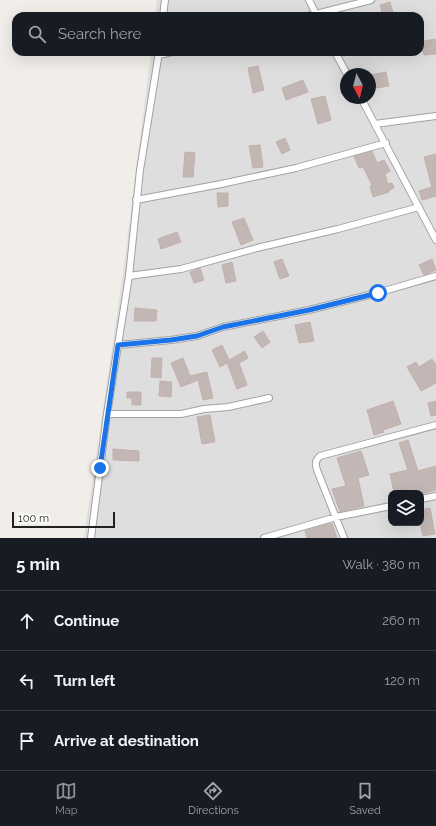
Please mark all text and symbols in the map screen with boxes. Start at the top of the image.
search box [12,12,424,56]
icon: search [26,23,48,45]
text: Search here [58,25,141,43]
north arrow [340,68,376,104]
route start [369,284,387,302]
route end [91,459,109,477]
map controls [388,490,424,526]
button: layers [388,490,424,526]
scale bar [12,510,115,529]
text: 100 m [18,512,49,525]
text: 5 min [16,554,60,574]
text: Walk · 380 m [343,557,420,572]
icon: ahead [16,610,38,632]
text: Continue [54,612,119,630]
text: 260 m [382,613,420,628]
icon: left [16,670,38,692]
text: Turn left [54,672,115,690]
text: 120 m [384,673,420,688]
icon: arrive [16,730,38,752]
text: Arrive at destination [54,732,199,750]
tab: Map [55,780,78,817]
tab: Directions [188,780,239,817]
tab: Saved [349,780,381,817]

